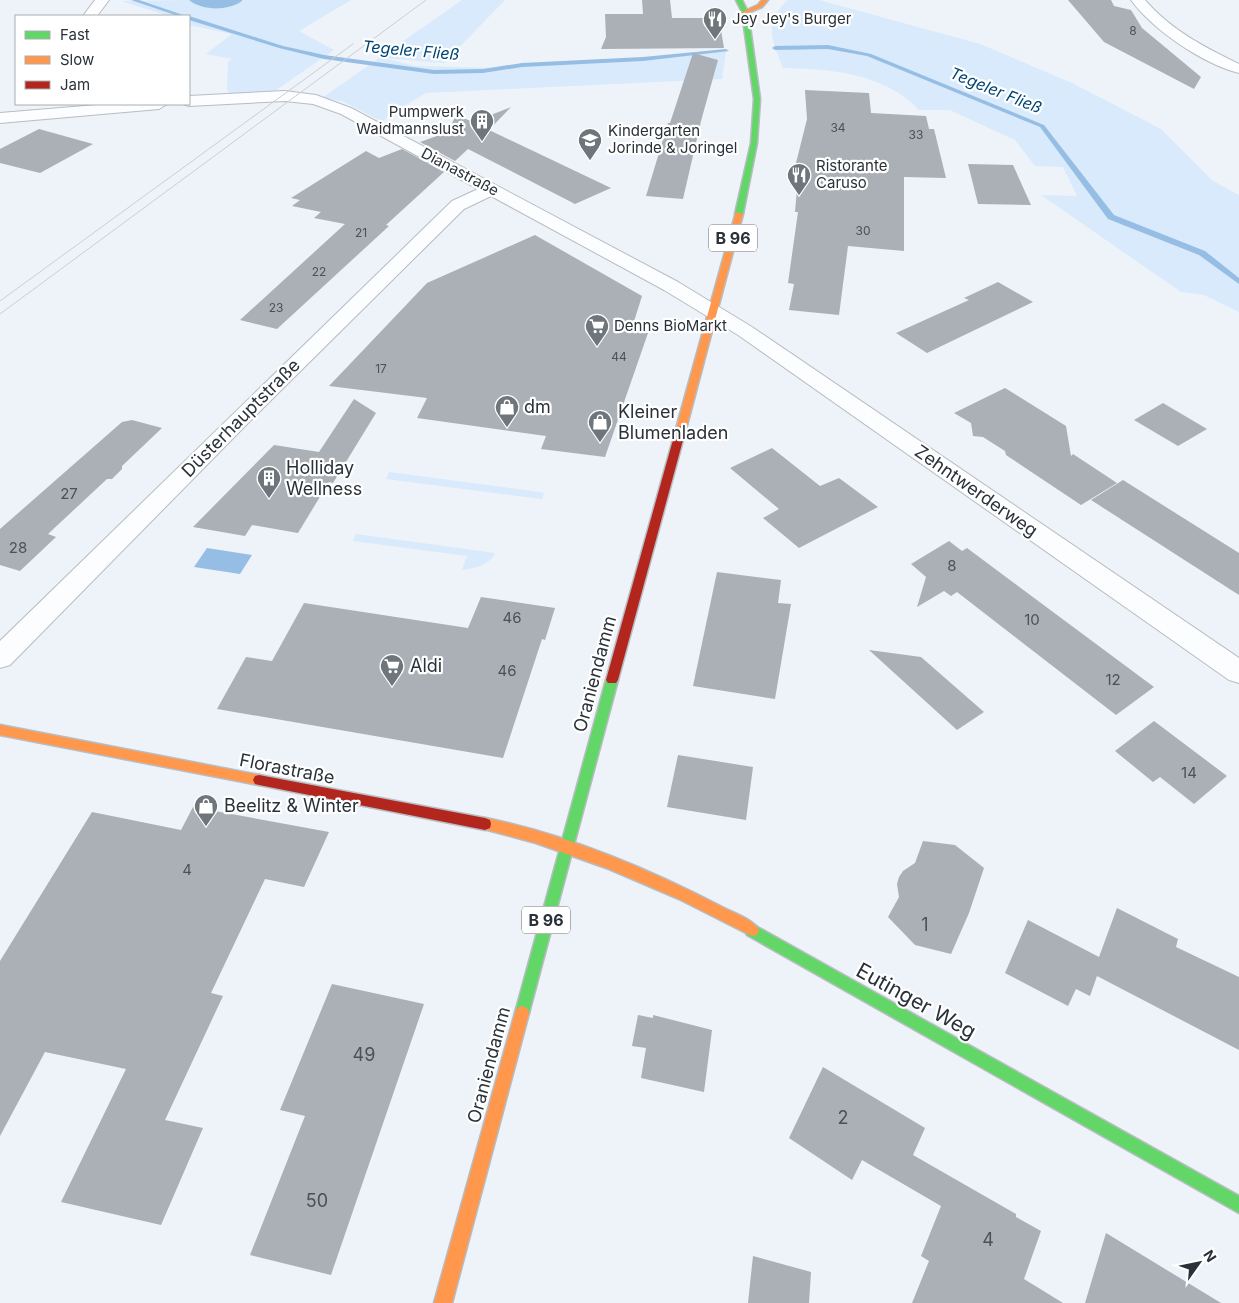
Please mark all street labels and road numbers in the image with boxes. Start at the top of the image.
street label: Dianastraße [418,143,502,200]
road number: B 96 [709,224,757,252]
street label: Düsterhauptstraße [177,354,304,481]
street label: Zehntwerderweg [911,440,1042,541]
street label: Oraniendamm [569,613,620,734]
street label: Florastraße [238,749,336,788]
road number: B 96 [522,906,570,934]
street label: Eutinger Weg [852,957,981,1044]
street label: Oraniendamm [463,1004,514,1125]

